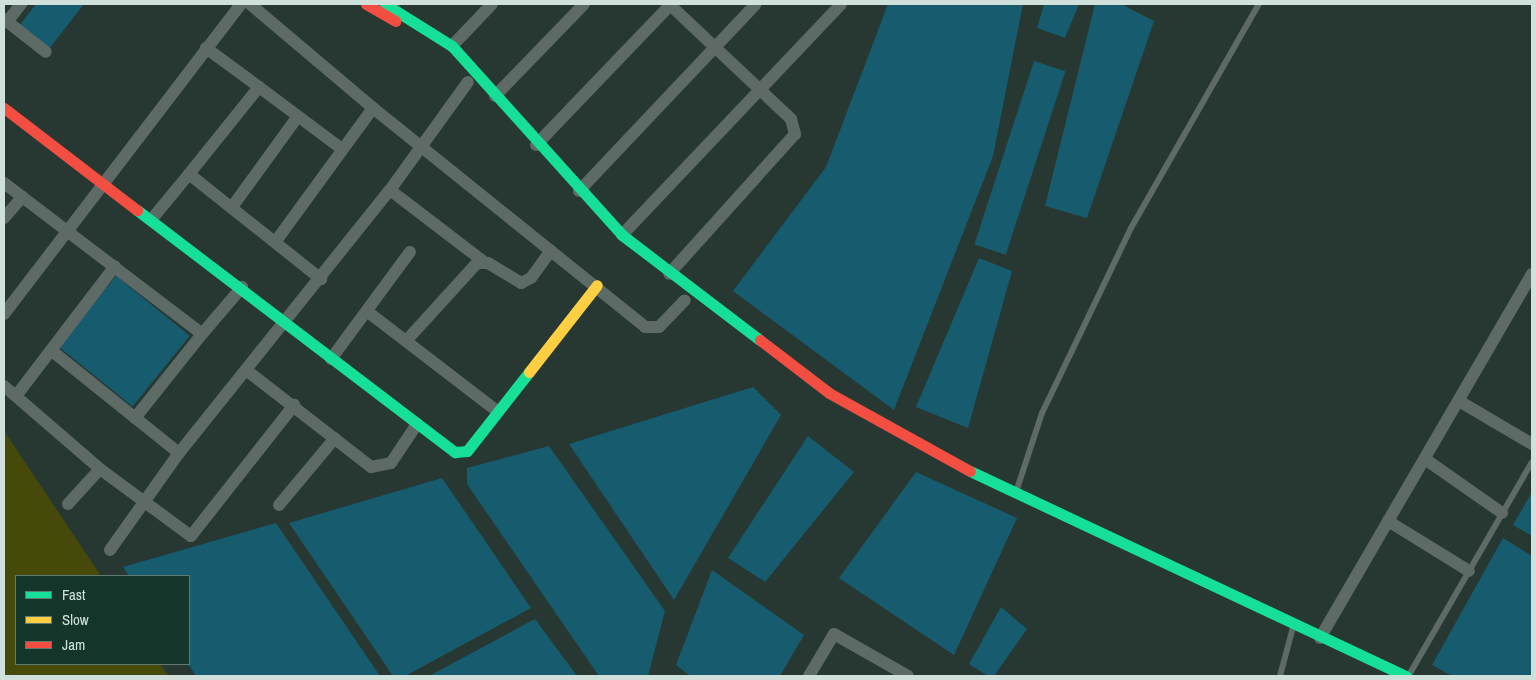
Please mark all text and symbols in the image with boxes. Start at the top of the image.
legend [15,575,190,665]
text: Fast [62,584,85,605]
text: Slow [62,609,89,630]
text: Jam [62,634,85,655]

